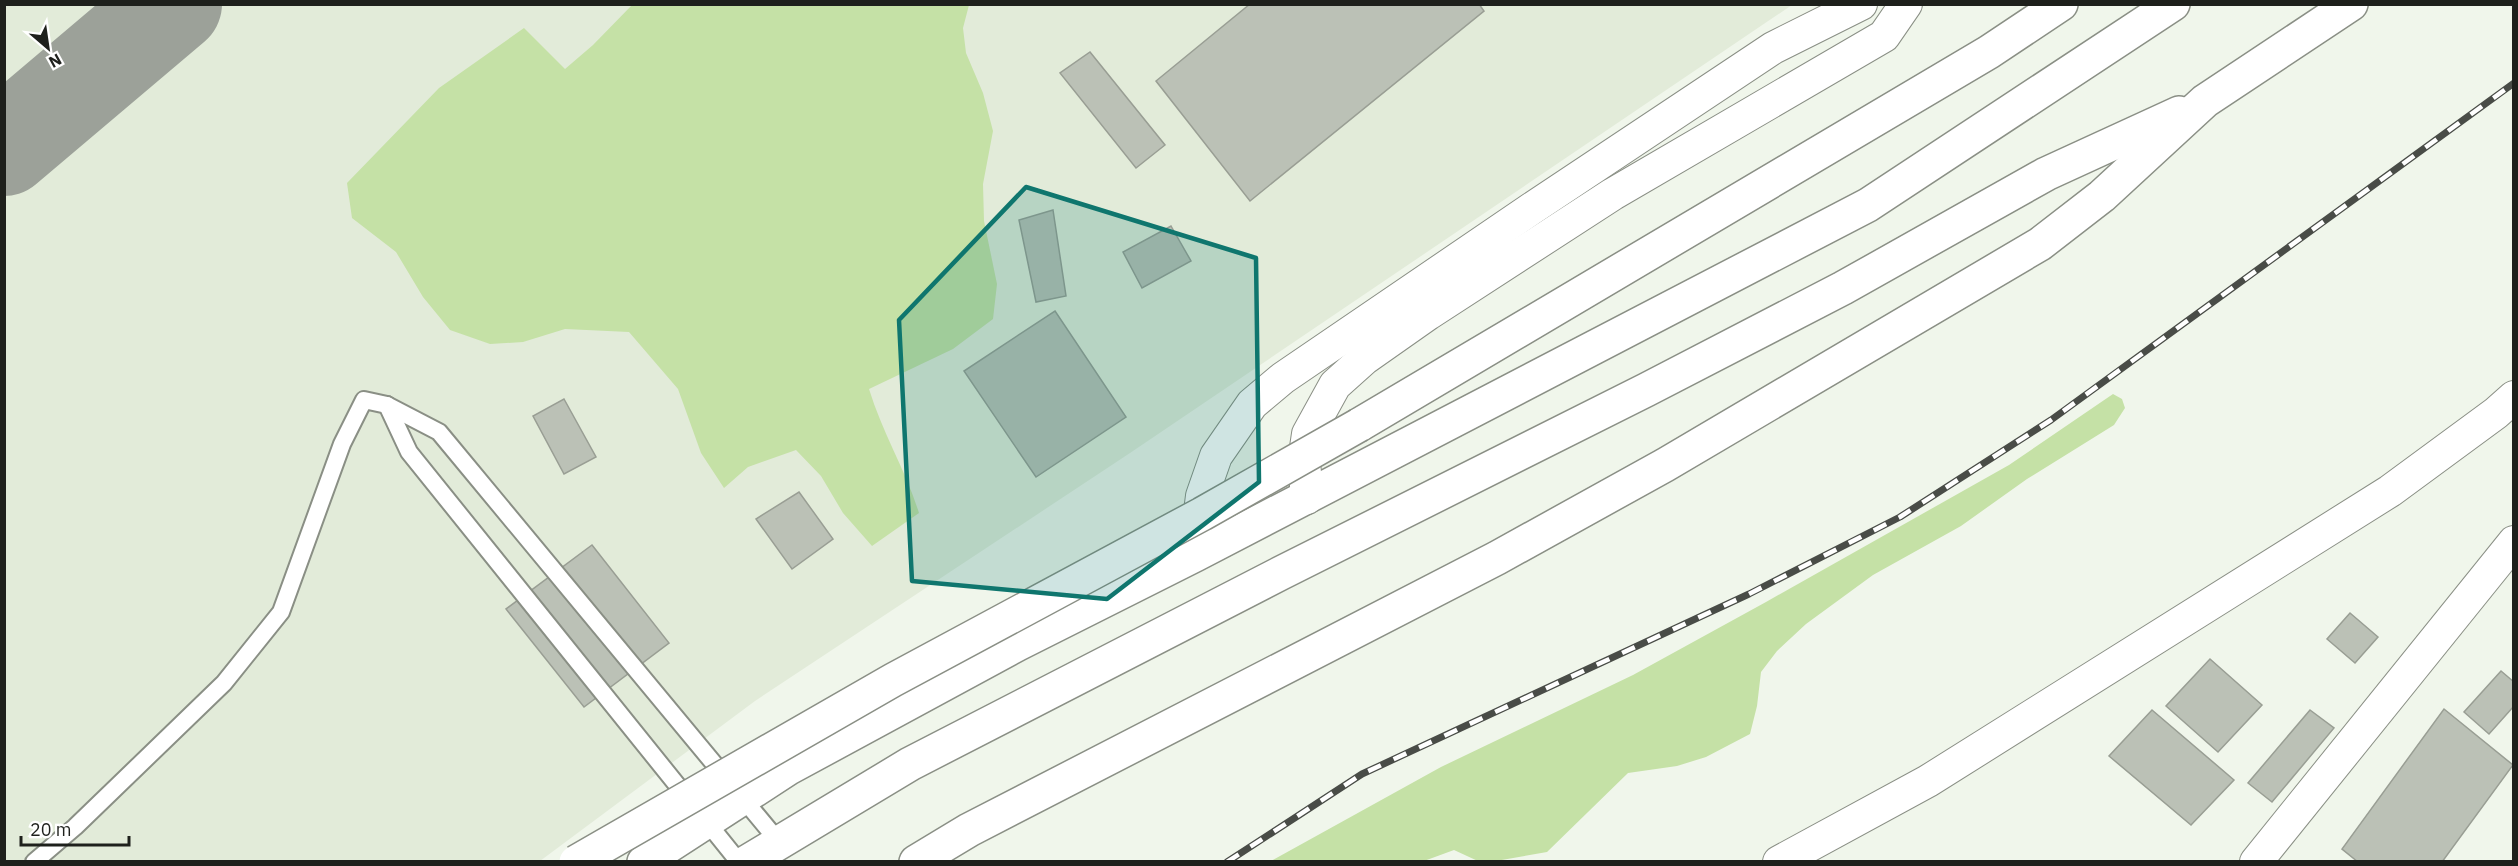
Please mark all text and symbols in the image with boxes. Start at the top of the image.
north arrow [18,18,78,78]
text: N [45,50,65,73]
scale bar [21,809,129,847]
text: 20 m [30,818,72,841]

